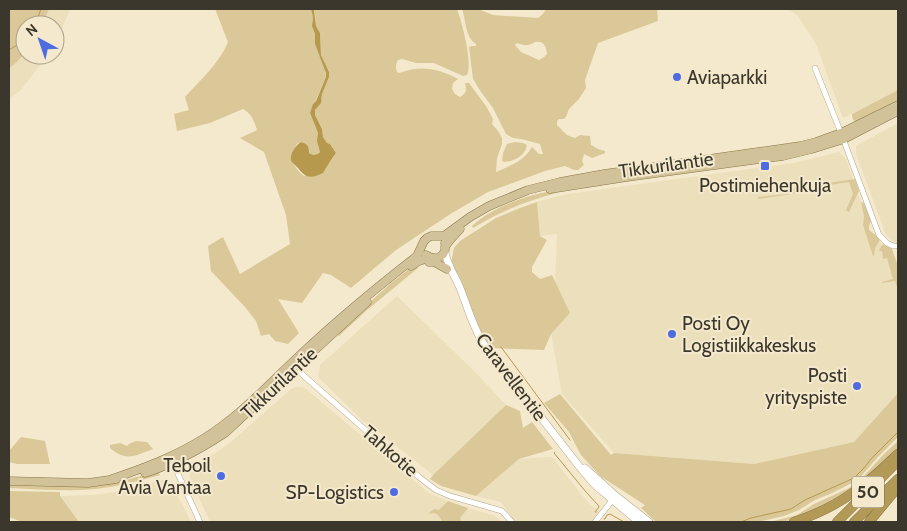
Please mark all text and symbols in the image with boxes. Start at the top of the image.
north arrow [15,15,65,65]
text: N [22,20,41,40]
place label: Aviaparkki [687,66,767,89]
marker: Aviaparkki [671,71,683,83]
street label: Tikkurilantie [617,147,715,183]
marker: Postimiehenkuja [759,160,771,172]
place label: Postimiehenkuja [699,174,831,197]
place label: Posti Oy Logistiikkakeskus [682,312,816,357]
marker: Posti Oy Logistiikkakeskus [666,328,678,340]
street label: Caravellentie [471,329,552,426]
street label: Tikkurilantie [236,342,322,424]
place label: Posti yrityspiste [765,364,847,409]
marker: Posti yrityspiste [851,380,863,392]
street label: Tahkotie [357,420,423,482]
place label: Teboil Avia Vantaa [118,454,212,499]
marker: Teboil Avia Vantaa [215,470,227,482]
road number: 50 [852,477,884,508]
place label: SP-Logistics [286,481,384,504]
marker: SP-Logistics [388,486,400,498]

